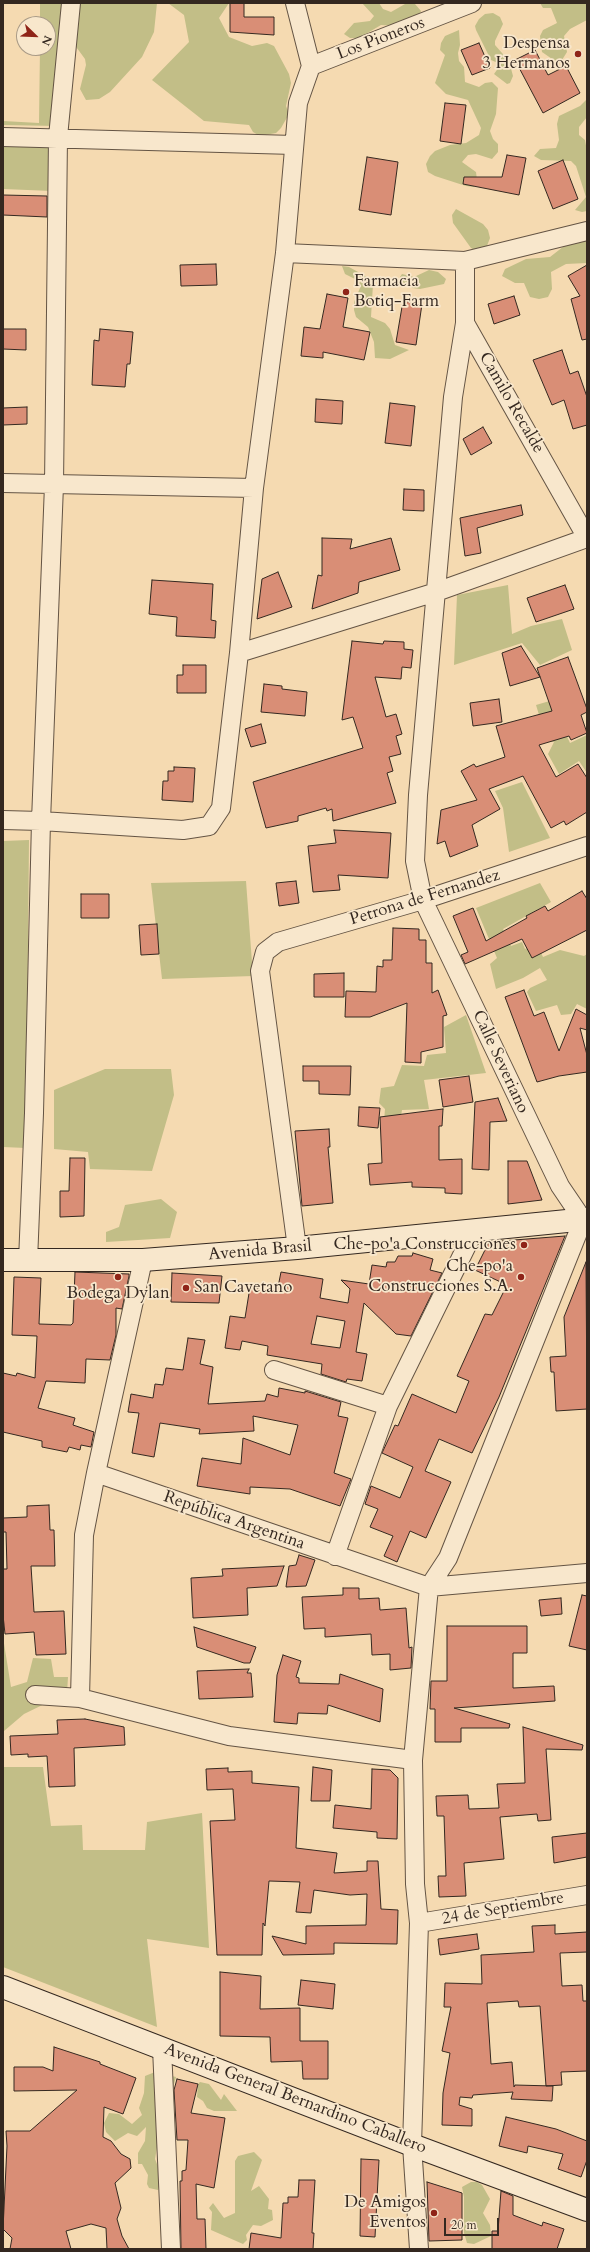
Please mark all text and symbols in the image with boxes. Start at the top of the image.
street label: Los Pioneros [334,13,428,65]
north arrow [16,16,56,56]
text: N [38,33,55,48]
place label: Despensa 3 Hermanos [482,34,570,74]
marker: Despensa 3 Hermanos [573,49,583,59]
place label: Farmacia Botiq-Farm [354,272,439,312]
marker: Farmacia Botiq-Farm [341,287,351,297]
street label: Camilo Recalde [474,349,548,457]
street label: Petrona de Fernandez [347,865,503,931]
street label: Calle Severiano [467,1007,533,1117]
place label: Che-po'a Construcciones [333,1235,516,1255]
street label: Avenida Brasil [207,1236,313,1266]
marker: Che-po'a Construcciones [519,1240,529,1250]
place label: Che-po'a Construcciones S.A. [368,1257,513,1297]
marker: Bodega Dylan [113,1272,123,1282]
marker: Che-po'a Construcciones S.A. [516,1272,526,1282]
place label: San Cavetano [194,1278,292,1298]
marker: San Cavetano [181,1283,191,1293]
place label: Bodega Dylan [66,1284,170,1304]
street label: República Argentina [161,1487,307,1555]
street label: 24 de Septiembre [440,1888,566,1930]
street label: Avenida General Bernardino Caballero [161,2039,429,2159]
place label: De Amigos Eventos [344,2193,426,2233]
marker: De Amigos Eventos [429,2208,439,2218]
scale bar [446,2210,501,2236]
text: 20 m [451,2217,477,2233]

